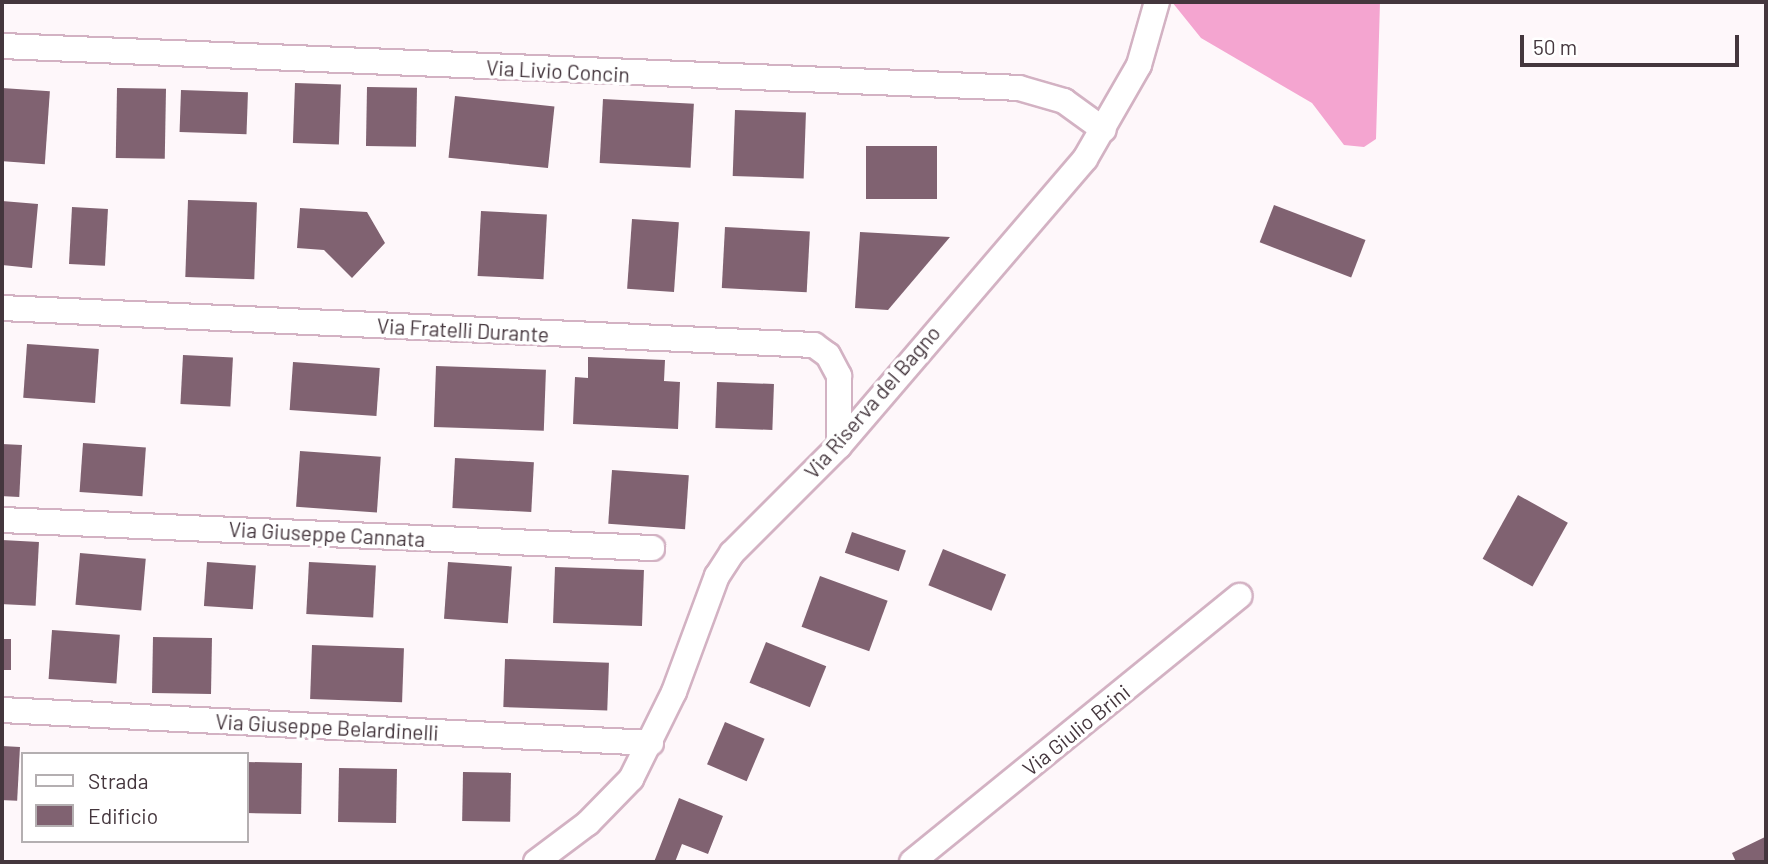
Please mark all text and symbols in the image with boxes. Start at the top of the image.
scale bar [1523,21,1742,65]
text: 50 m [1533,34,1577,59]
street label: Via Livio Concin [486,55,630,87]
street label: Via Fratelli Durante [376,313,550,347]
street label: Via Riserva del Bagno [799,320,945,484]
street label: Via Giuseppe Cannata [228,516,426,552]
street label: Via Giulio Brini [1017,679,1135,781]
street label: Via Giuseppe Belardinelli [215,709,439,745]
legend [21,752,248,843]
text: Strada [88,768,148,793]
text: Edificio [88,803,158,828]

